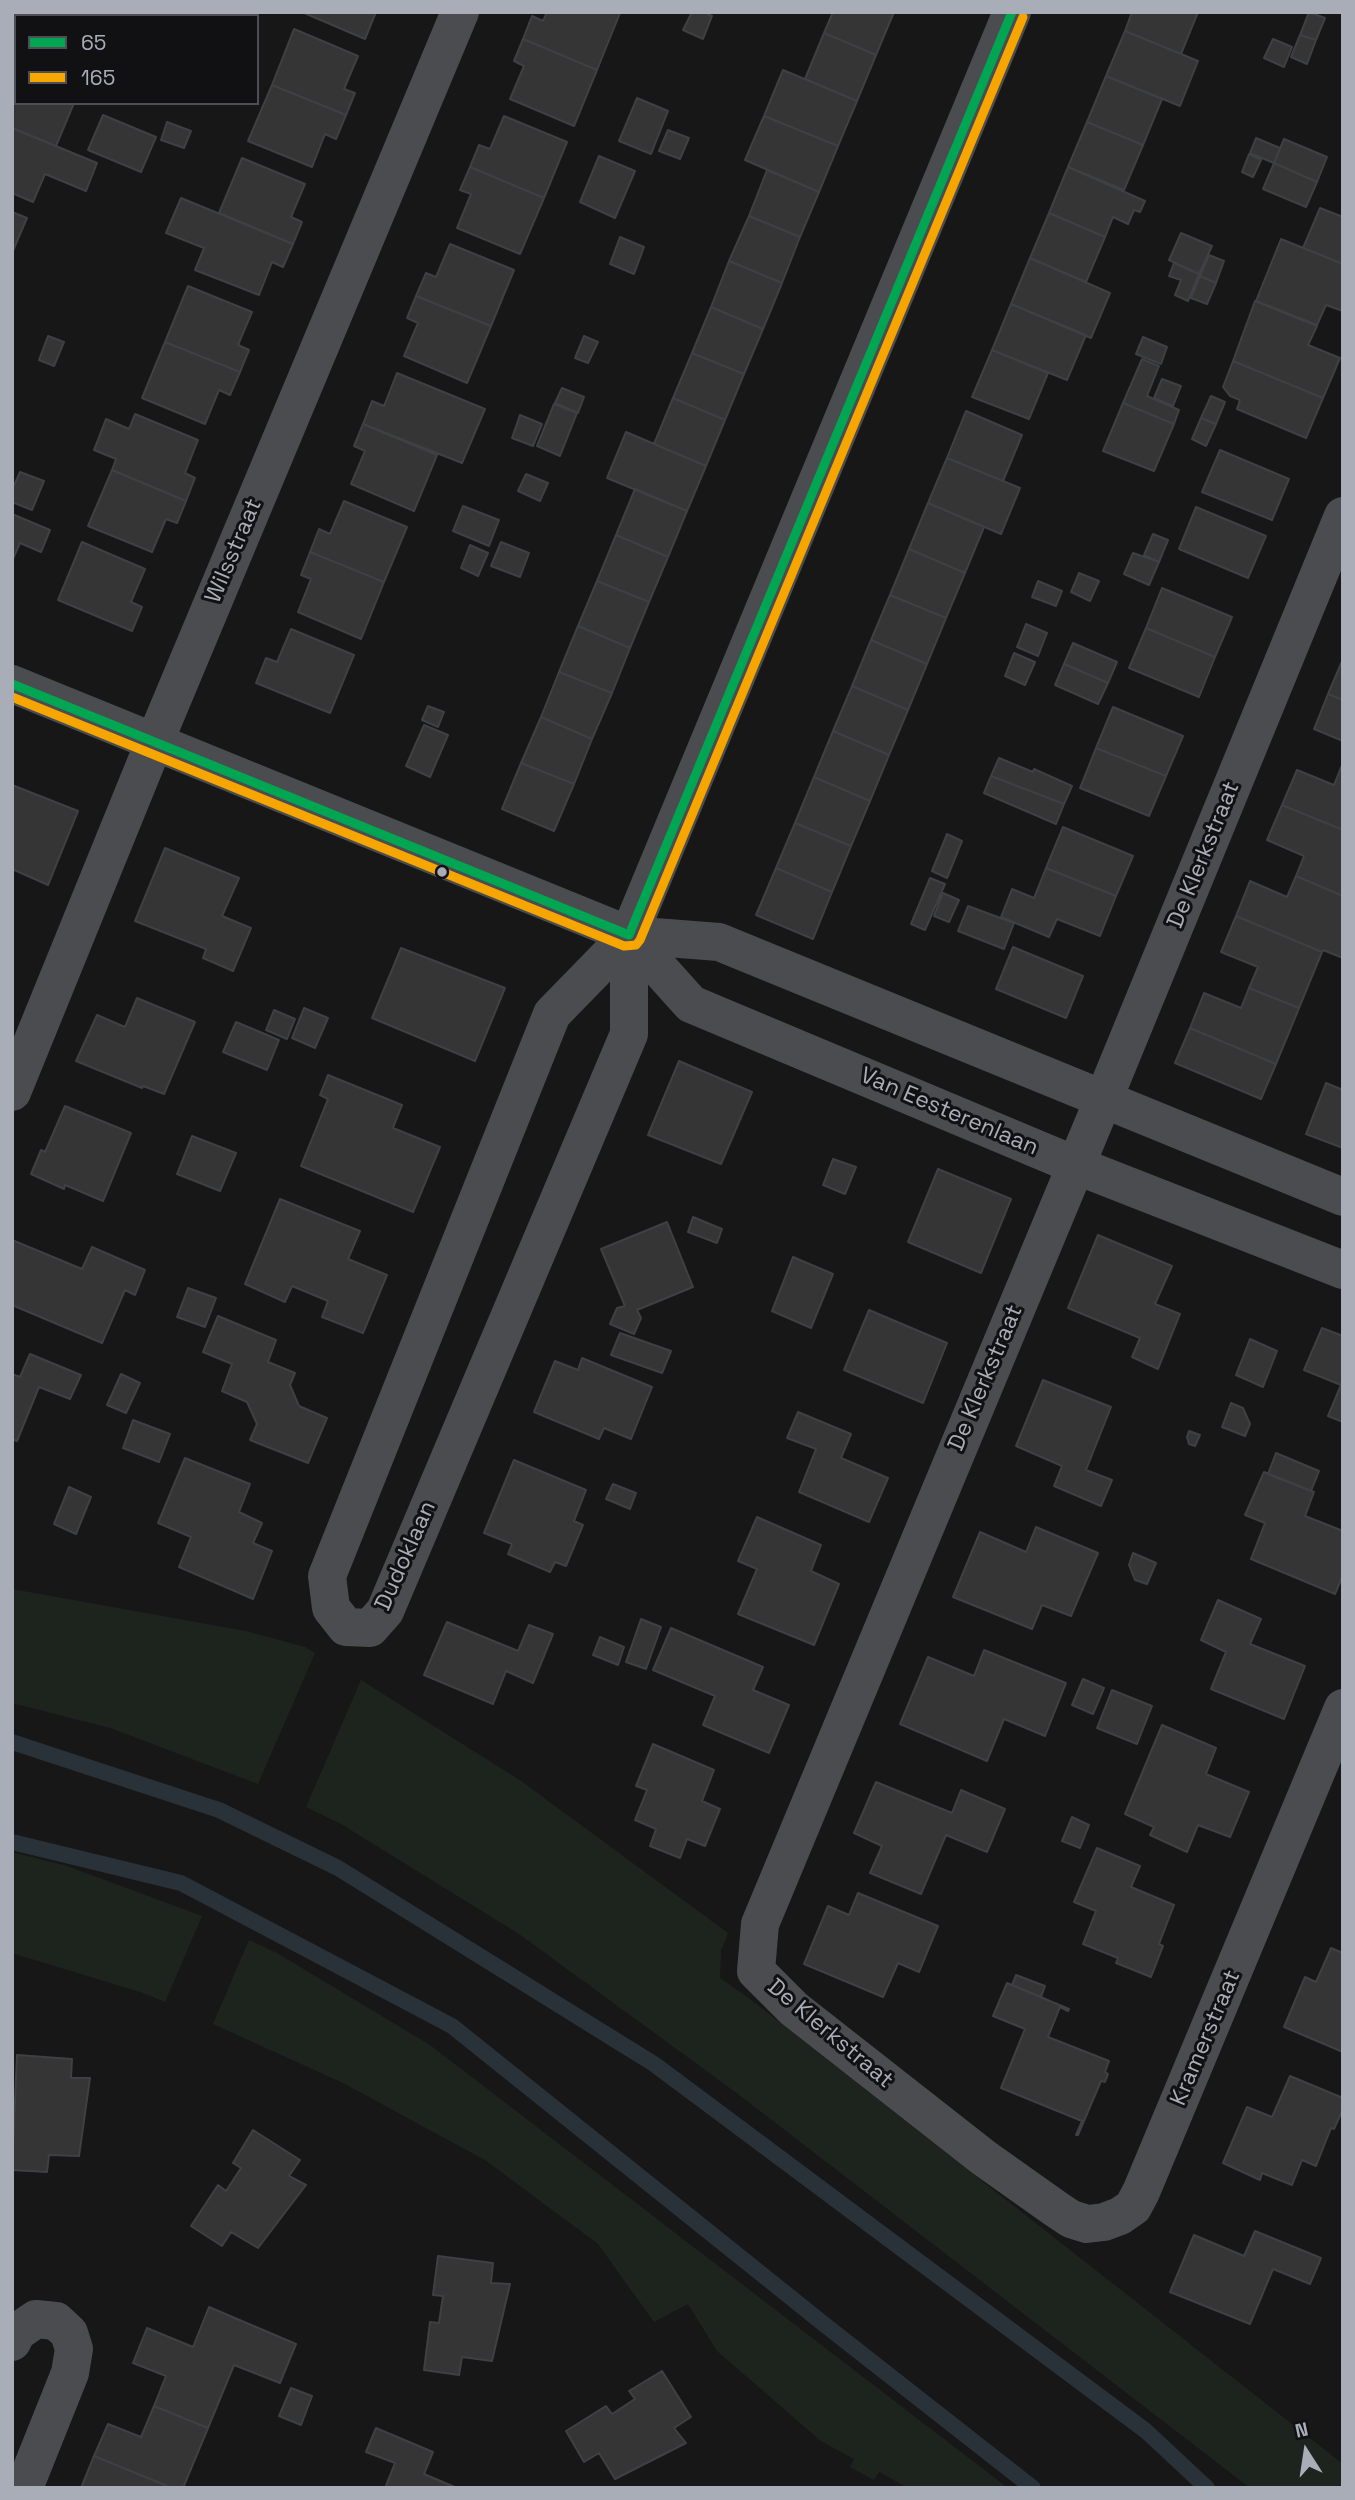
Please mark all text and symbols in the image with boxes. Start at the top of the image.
legend [14,14,259,105]
text: 65 [81,29,106,56]
text: 165 [81,64,115,91]
street label: Wilsstraat [200,495,268,607]
street label: De Klerkstraat [1162,778,1246,932]
unlabelled marker [435,865,449,879]
street label: Van Eesterenlaan [856,1062,1042,1162]
street label: De Klerkstraat [943,1301,1029,1455]
street label: Dudoklaan [370,1497,442,1615]
street label: Kramerstraat [1165,1966,1247,2110]
street label: De Klerkstraat [761,1973,899,2095]
north arrow [1271,2416,1341,2486]
text: N [1293,2416,1310,2444]

